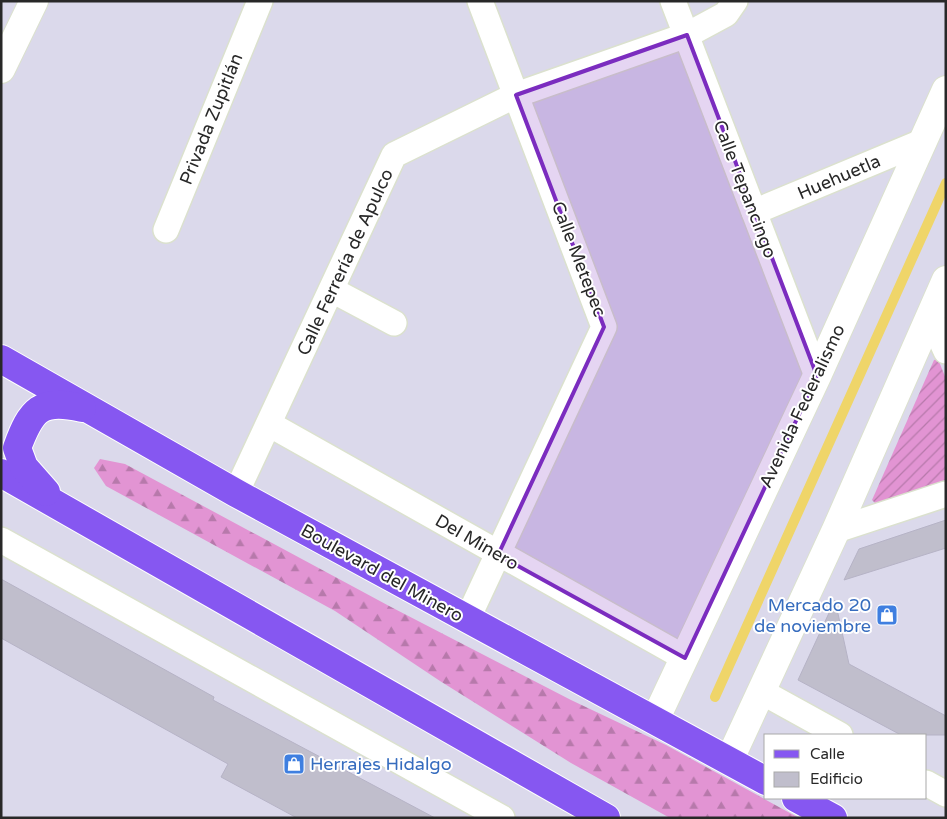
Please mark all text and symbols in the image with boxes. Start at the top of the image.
street label: Privada Zupitlán [175,50,247,188]
street label: Calle Tepancingo [709,117,781,261]
street label: Huehuetla [794,150,884,204]
street label: Calle Ferrería de Apulco [292,165,398,359]
street label: Calle Metepec [547,198,611,320]
street label: Avenida Federalismo [754,321,850,491]
street label: Del Minero [431,509,523,575]
street label: Boulevard del Minero [297,519,467,627]
place label: Mercado 20 de noviembre [754,594,871,637]
shop icon: Mercado 20 de noviembre [875,603,899,627]
legend [764,734,927,799]
text: Calle [810,745,845,763]
shop icon: Herrajes Hidalgo [282,752,306,776]
place label: Herrajes Hidalgo [310,753,452,775]
text: Edificio [810,770,863,788]

